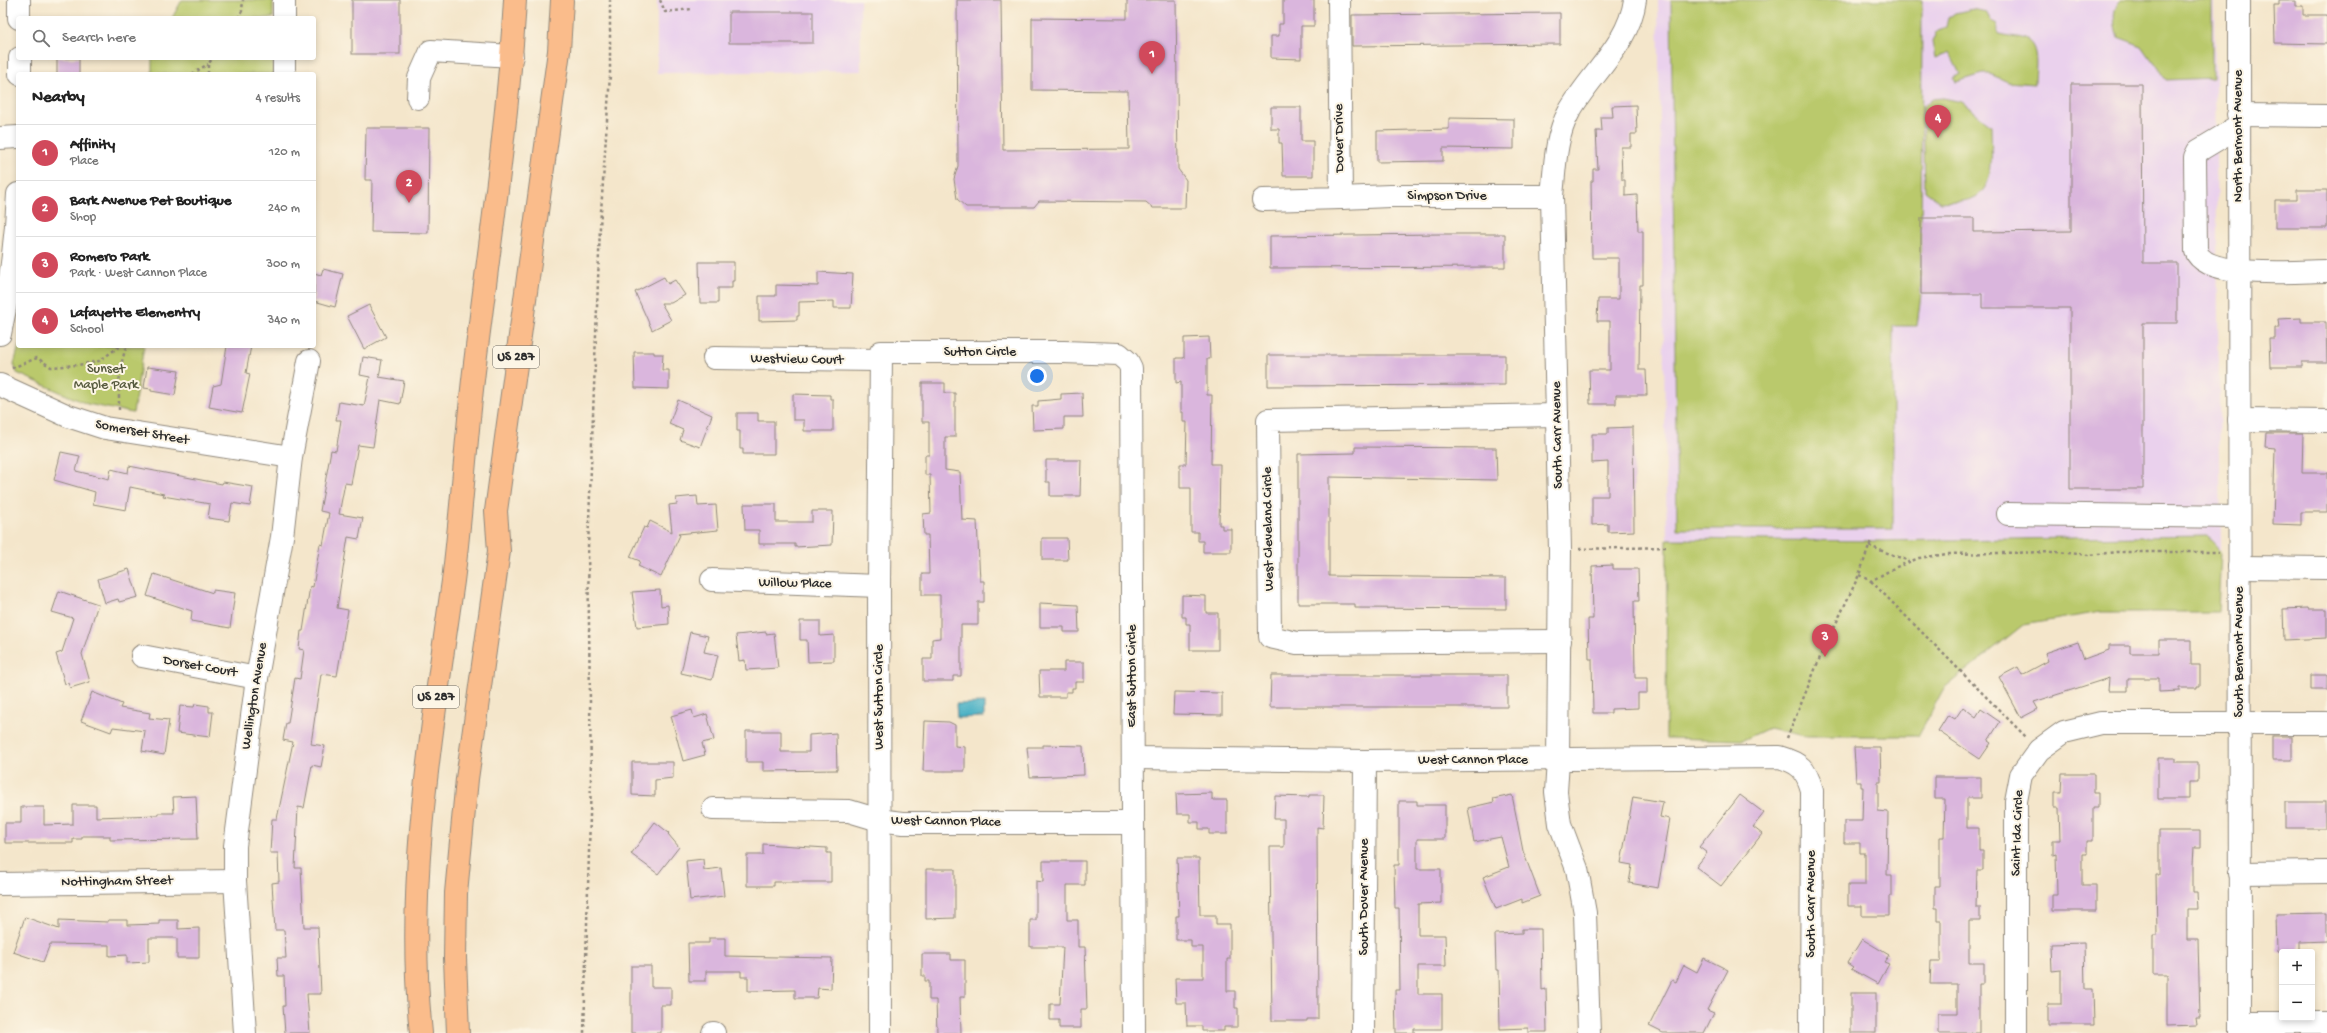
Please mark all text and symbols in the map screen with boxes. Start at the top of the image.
search box [16,16,316,60]
icon: search [30,27,52,49]
text: Search here [62,29,136,47]
pin: 1 [1139,41,1165,74]
street label: North Bermont Avenue [2230,69,2247,202]
text: Nearby [32,88,85,108]
text: 4 results [256,91,300,106]
street label: Dover Drive [1331,103,1349,173]
pin: 4 [1925,105,1951,138]
text: Affinity [70,136,115,154]
text: 1 [42,145,48,160]
text: 120 m [269,145,300,160]
text: Place [70,154,98,169]
pin: 2 [396,170,422,203]
street label: Simpson Drive [1407,188,1487,205]
text: Bark Avenue Pet Boutique [70,192,232,210]
text: 2 [42,201,48,216]
text: 240 m [268,201,300,216]
text: Shop [70,210,96,225]
text: Romero Park [70,248,149,266]
text: 3 [42,257,48,272]
text: 300 m [266,257,300,272]
text: Park · West Cannon Place [70,266,207,281]
text: Lafayette Elementry [70,304,200,322]
text: 4 [42,313,48,328]
text: 340 m [267,313,300,328]
text: School [70,322,104,337]
street label: Sutton Circle [944,344,1017,361]
road number: US 287 [493,346,539,368]
street label: Westview Court [751,351,845,369]
park label: Sunset Maple Park [74,361,140,394]
your location [1027,366,1047,386]
street label: South Carr Avenue [1549,380,1567,489]
street label: Somerset Street [94,416,191,450]
street label: West Cleveland Circle [1259,466,1279,591]
street label: Willow Place [758,575,832,593]
street label: South Bermont Avenue [2231,586,2248,718]
street label: East Sutton Circle [1124,624,1141,728]
pin: 3 [1812,624,1838,657]
street label: Wellington Avenue [238,641,272,751]
street label: West Sutton Circle [871,643,888,750]
street label: Dorset Court [161,652,240,682]
road number: US 287 [413,686,459,708]
street label: West Cannon Place [1418,752,1529,769]
street label: Saint Ida Circle [2008,789,2028,876]
street label: West Cannon Place [891,813,1002,831]
street label: South Dover Avenue [1356,838,1373,956]
street label: South Carr Avenue [1803,849,1820,958]
street label: Nottingham Street [61,873,174,891]
map controls [2279,949,2315,1021]
button: + [2279,949,2315,985]
button: − [2279,985,2315,1021]

